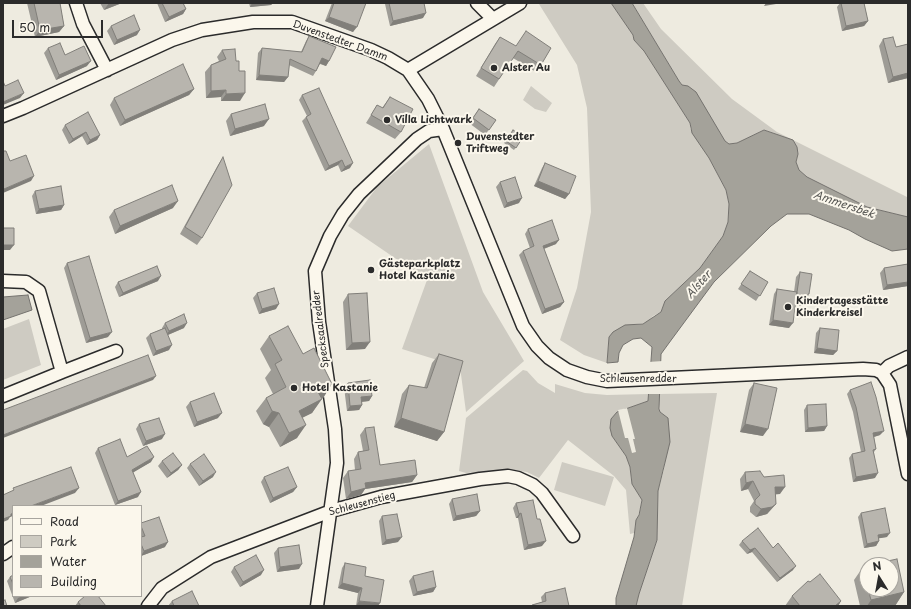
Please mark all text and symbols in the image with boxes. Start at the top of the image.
scale bar [14,12,105,38]
text: 50 m [19,18,50,36]
street label: Duvenstedter Damm [291,18,389,64]
place label: Alster Au [502,62,550,74]
marker: Alster Au [489,63,499,73]
place label: Villa Lichtwark [395,114,472,126]
marker: Villa Lichtwark [382,115,392,125]
place label: Duvenstedter Triftweg [466,131,534,154]
marker: Duvenstedter Triftweg [453,138,463,148]
water label: Ammersbek [812,188,876,222]
place label: Gästeparkplatz Hotel Kastanie [379,258,460,282]
marker: Gästeparkplatz Hotel Kastanie [366,265,376,275]
water label: Alster [684,269,714,301]
street label: Specksaalredder [310,289,332,369]
place label: Kindertagesstätte Kinderkreisel [796,295,888,318]
marker: Kindertagesstätte Kinderkreisel [783,302,793,312]
street label: Schleusenredder [599,373,677,385]
place label: Hotel Kastanie [302,382,378,394]
marker: Hotel Kastanie [289,383,299,393]
street label: Schleusenstieg [327,489,397,519]
legend [12,505,142,597]
text: Road [50,512,79,530]
text: Park [50,532,77,550]
text: Water [50,552,86,570]
north arrow [859,557,899,597]
text: N [871,557,883,575]
text: Building [50,572,97,590]

